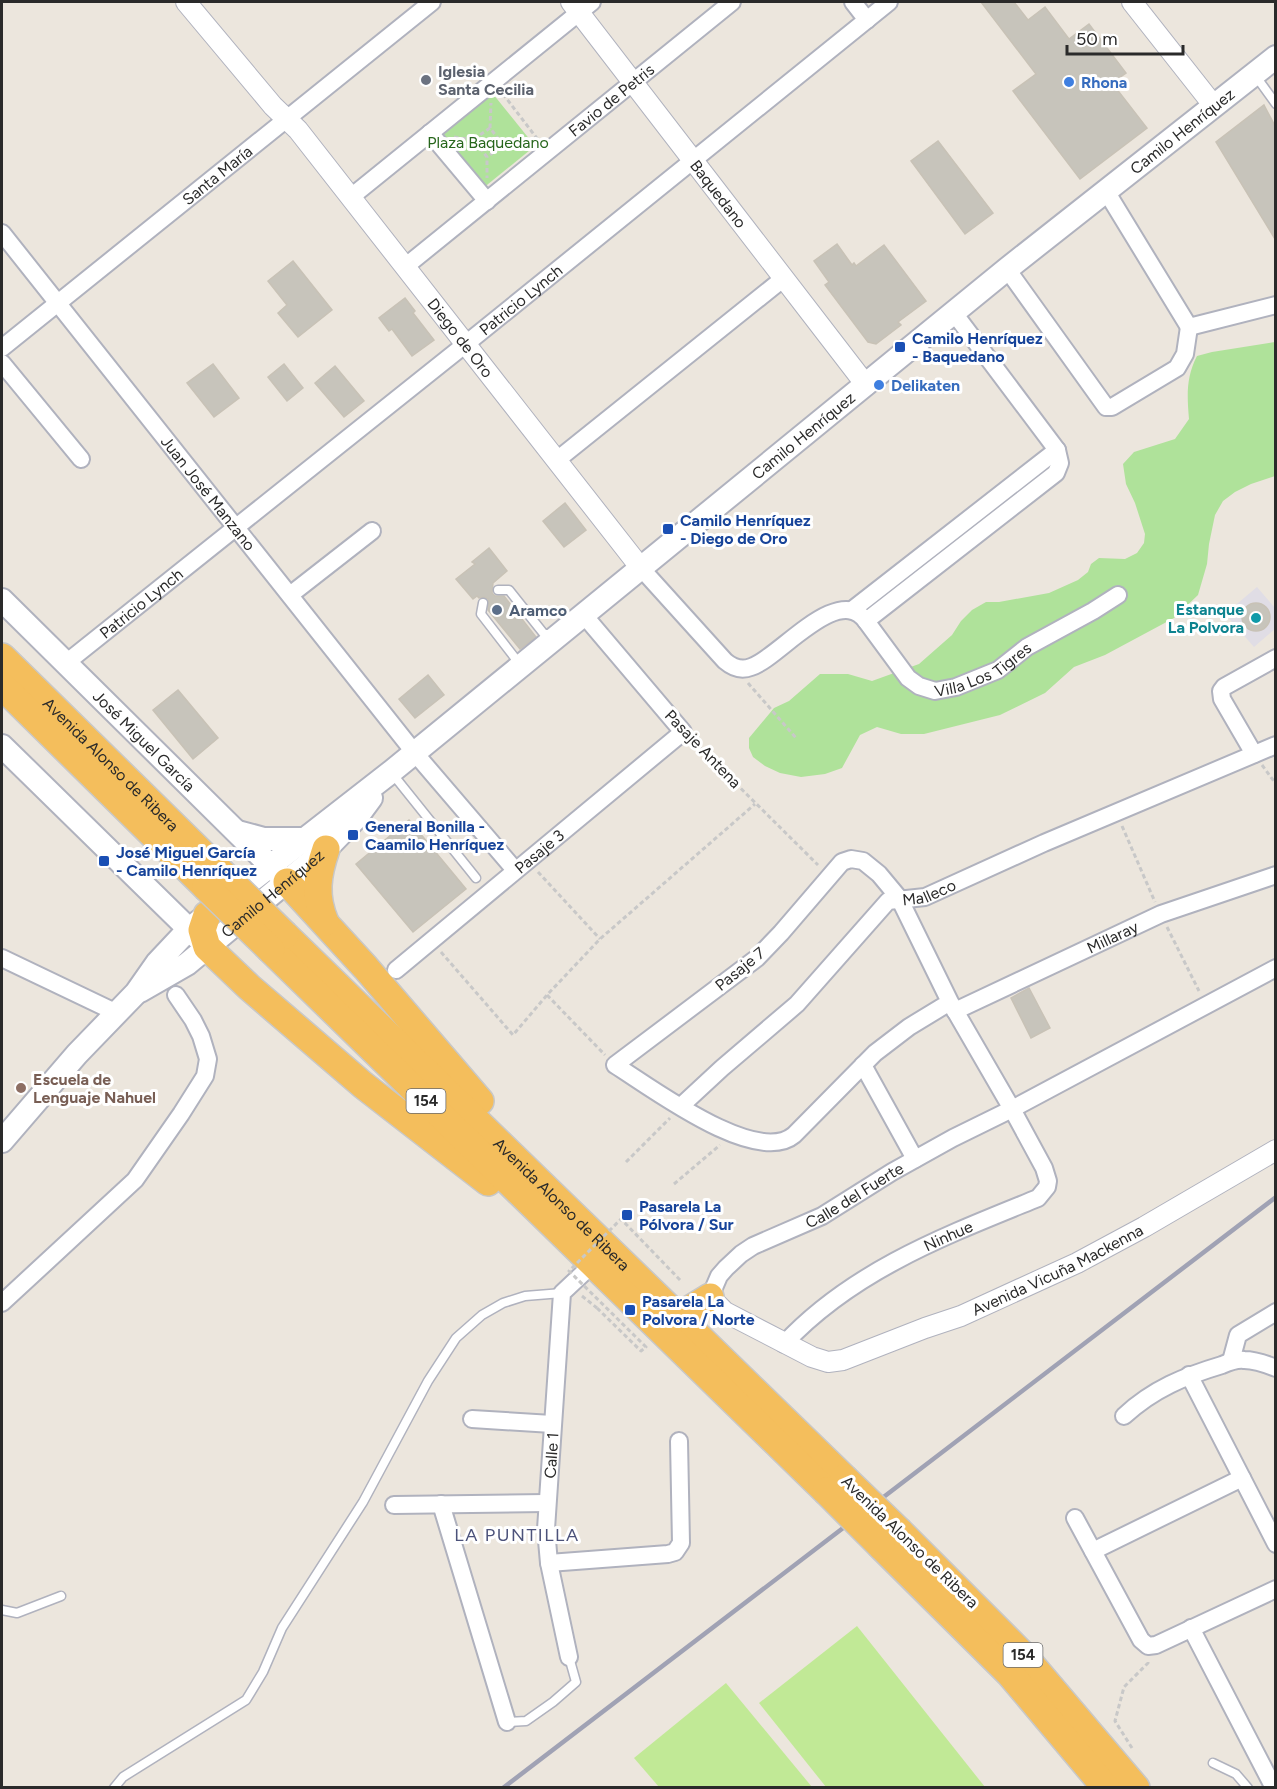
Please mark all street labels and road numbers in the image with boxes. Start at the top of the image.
street label: Favio de Petris [565,60,658,140]
street label: Camilo Henríquez [1126,84,1238,178]
street label: Santa María [178,141,256,209]
street label: Baquedano [687,156,751,231]
street label: Patricio Lynch [475,260,566,339]
street label: Diego de Oro [424,294,497,381]
street label: Camilo Henríquez [748,388,859,483]
street label: Juan José Manzano [157,432,260,554]
street label: Patricio Lynch [96,564,187,642]
street label: Villa Los Tigres [933,638,1035,700]
street label: José Miguel García [89,686,199,795]
street label: Avenida Alonso de Ribera [39,693,183,835]
street label: Pasaje Antena [661,706,745,792]
street label: Pasaje 3 [511,825,568,877]
street label: Camilo Henríquez [217,845,328,941]
street label: Malleco [901,875,959,909]
street label: Millaray [1084,916,1142,957]
street label: Pasaje 7 [711,943,769,995]
road number: 154 [406,1089,446,1113]
street label: Avenida Alonso de Ribera [490,1134,634,1274]
street label: Calle del Fuerte [802,1158,907,1232]
street label: Ninhue [920,1216,976,1255]
street label: Avenida Vicuña Mackenna [969,1220,1146,1319]
street label: Calle 1 [540,1432,562,1479]
street label: Avenida Alonso de Ribera [838,1472,982,1612]
road number: 154 [1004,1643,1042,1667]

